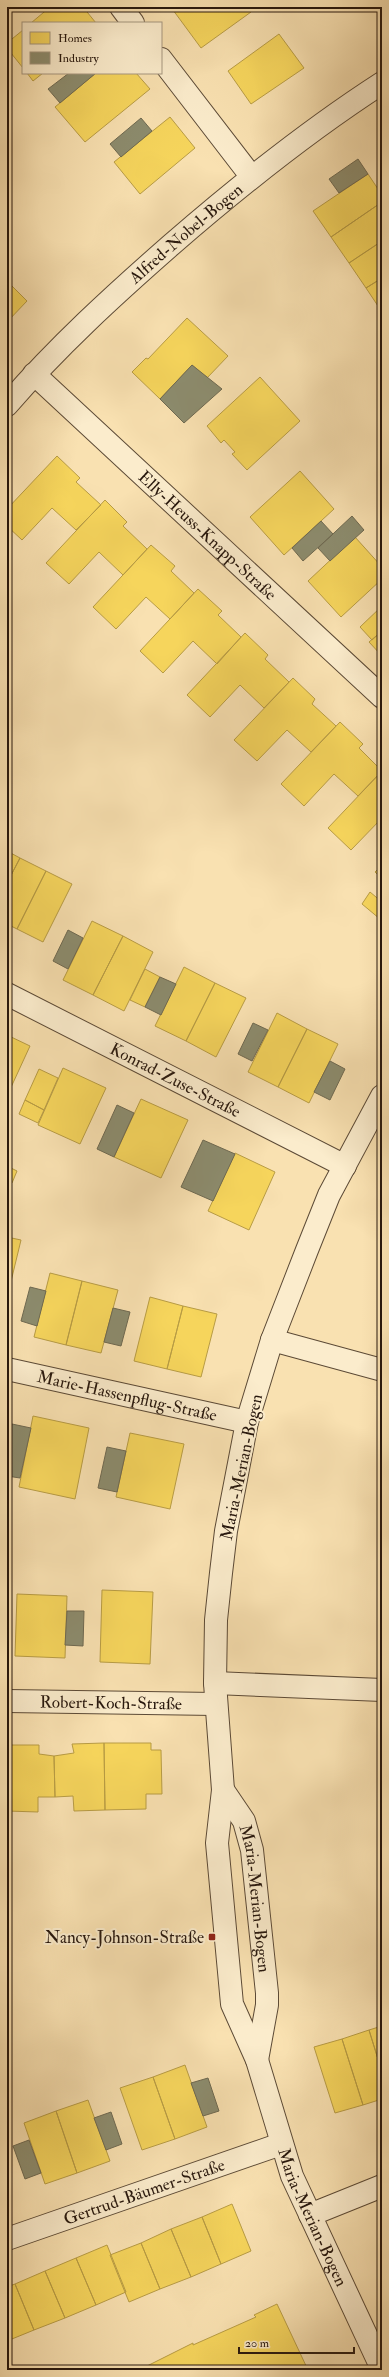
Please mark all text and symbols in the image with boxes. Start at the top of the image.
legend [22,22,162,74]
text: Homes [58,31,92,46]
text: Industry [58,51,100,66]
street label: Alfred-Nobel-Bogen [124,179,247,289]
street label: Elly-Heuss-Knapp-Straße [134,466,281,605]
street label: Konrad-Zuse-Straße [106,1038,244,1122]
street label: Marie-Hassenpflug-Straße [35,1366,219,1426]
street label: Maria-Merian-Bogen [216,1392,267,1542]
street label: Robert-Koch-Straße [40,1691,182,1715]
street label: Maria-Merian-Bogen [234,1822,275,1974]
place label: Nancy-Johnson-Straße [45,1927,204,1949]
marker: Nancy-Johnson-Straße [207,1932,217,1942]
street label: Maria-Merian-Bogen [273,2146,352,2290]
street label: Gertrud-Bäumer-Straße [61,2154,228,2230]
scale bar [239,2329,354,2355]
text: 20 m [245,2336,270,2351]

